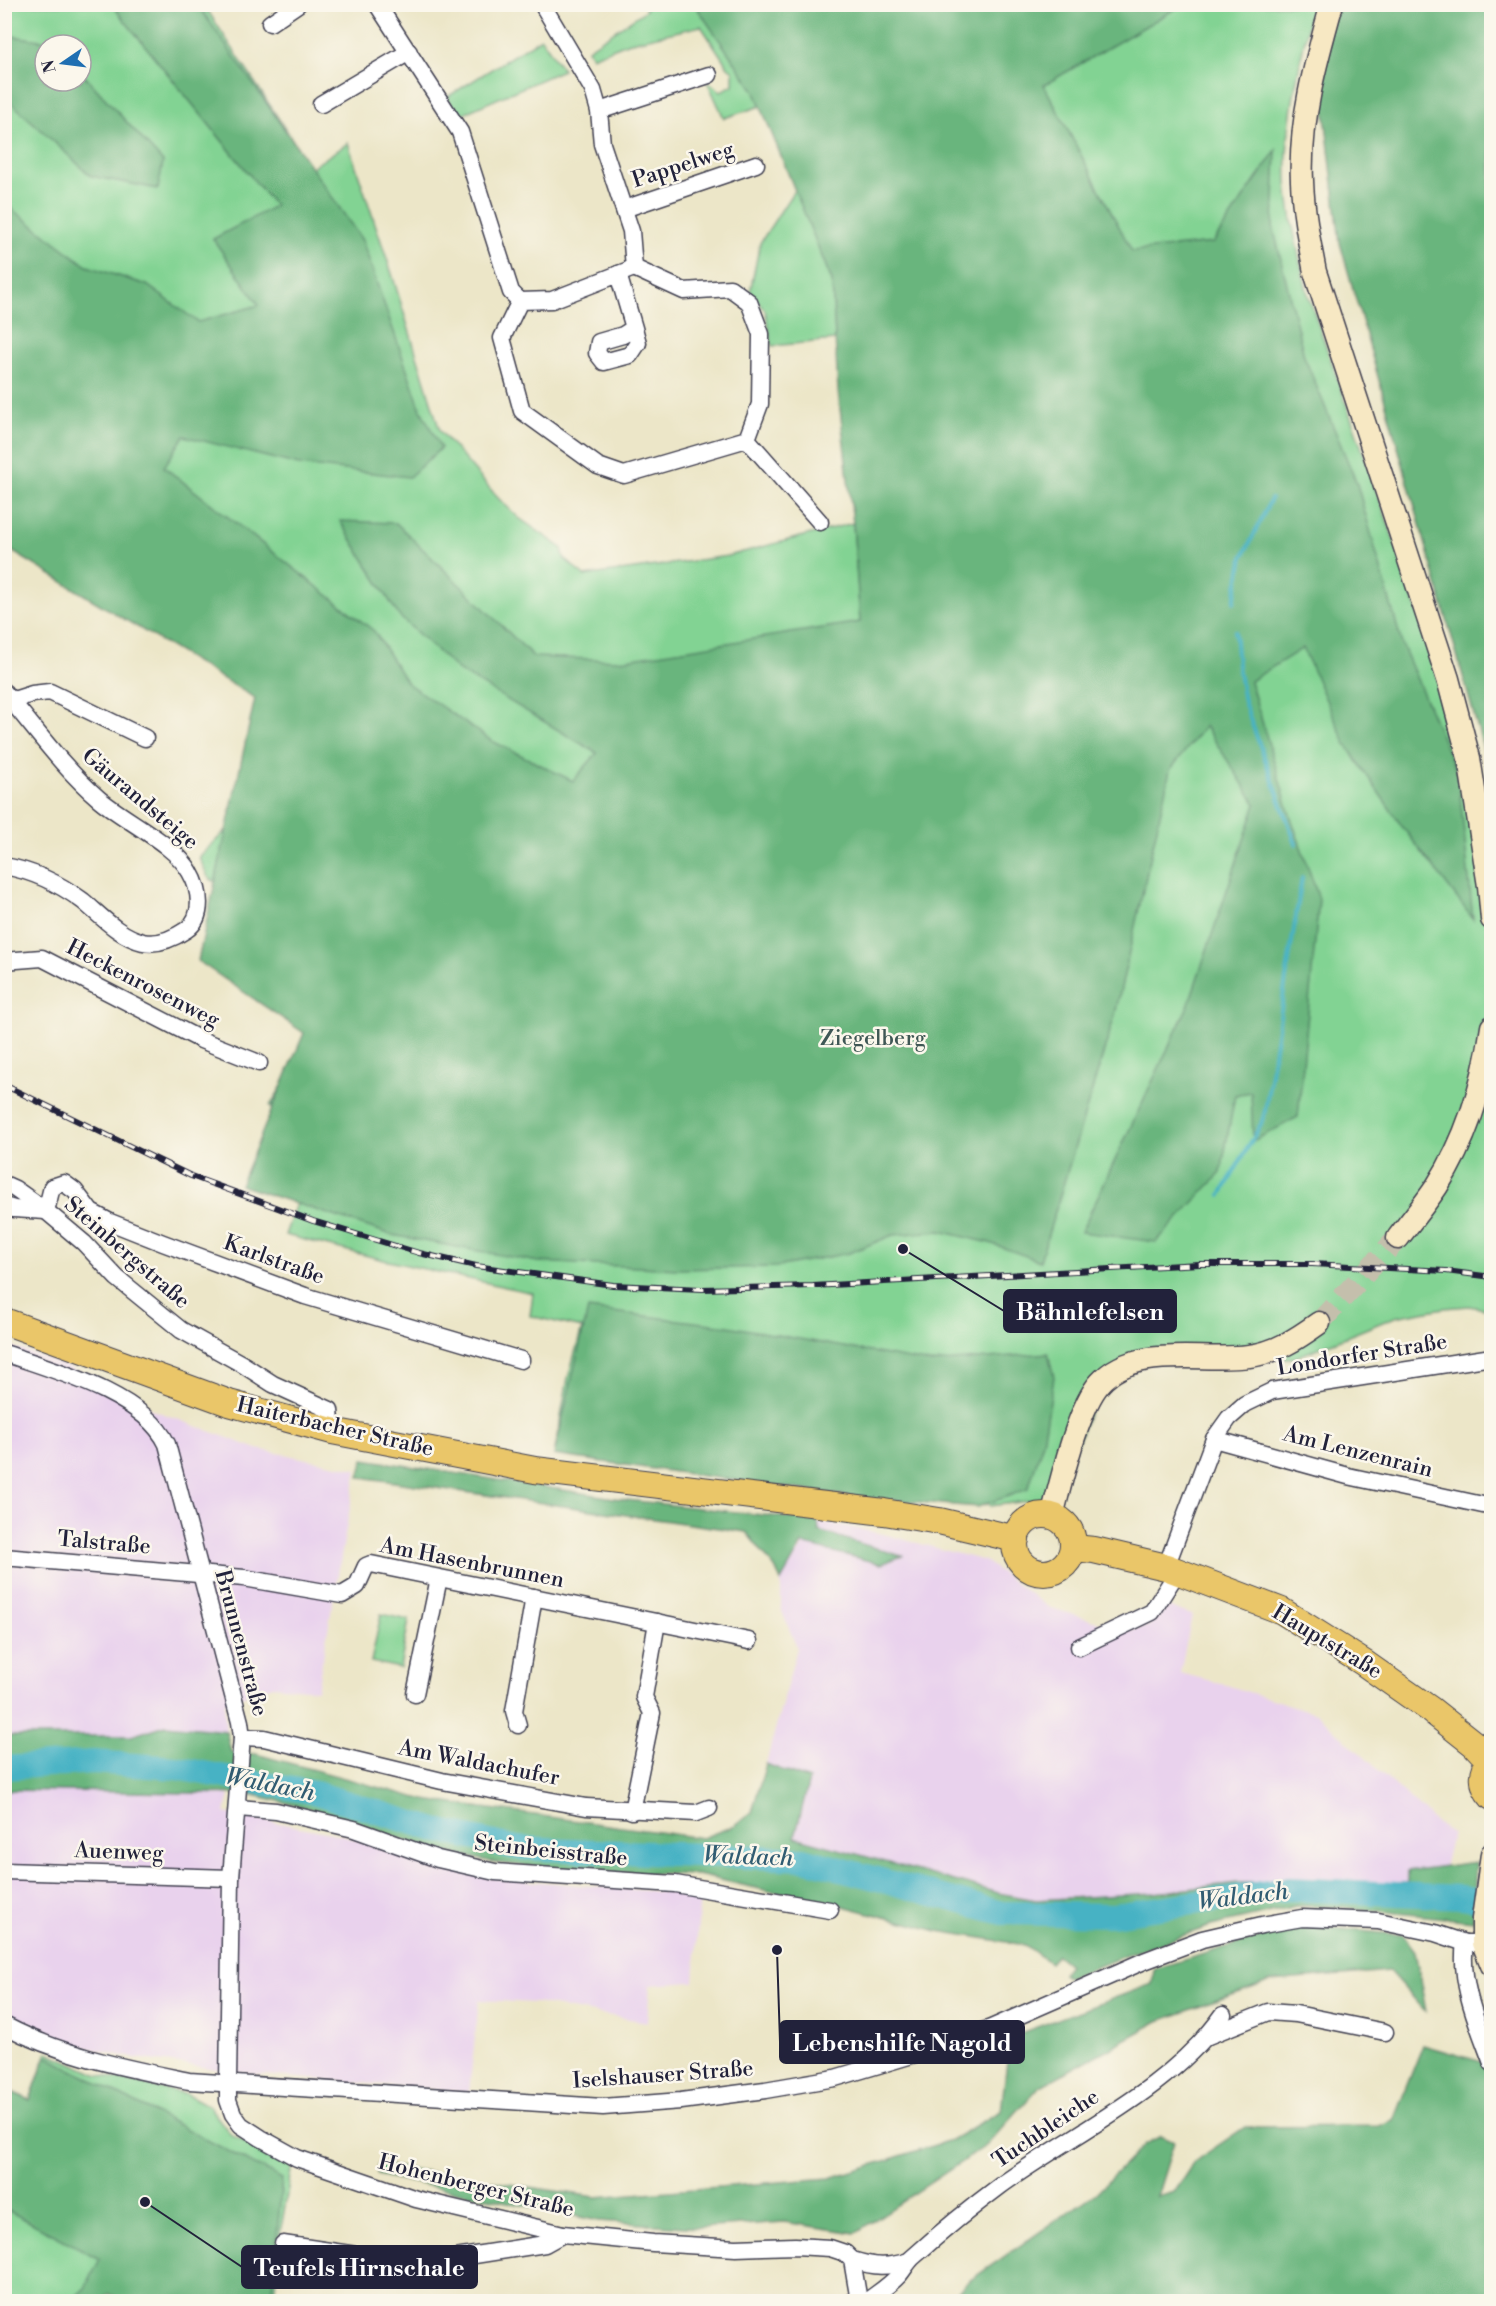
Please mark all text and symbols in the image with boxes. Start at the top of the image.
north arrow [33,33,93,93]
text: N [38,57,61,75]
street label: Pappelweg [629,136,738,194]
street label: Gäurandsteige [76,742,204,856]
street label: Heckenrosenweg [62,934,225,1035]
park label: Ziegelberg [820,1025,927,1052]
street label: Steinbergstraße [59,1191,195,1315]
street label: Karlstraße [220,1229,328,1291]
callout: Bähnlefelsen [1004,1290,1176,1332]
text: Bähnlefelsen [1016,1298,1164,1328]
street label: Londorfer Straße [1275,1328,1449,1382]
street label: Haiterbacher Straße [234,1391,436,1463]
street label: Am Lenzenrain [1279,1420,1436,1484]
street label: Talstraße [56,1525,152,1561]
street label: Am Hasenbrunnen [377,1532,566,1594]
street label: Brunnenstraße [208,1566,273,1719]
street label: Hauptstraße [1267,1599,1387,1685]
street label: Am Waldachufer [395,1734,562,1792]
water label: Waldach [223,1762,318,1809]
street label: Steinbeisstraße [473,1830,629,1872]
street label: Auenweg [73,1837,165,1867]
water label: Waldach [702,1840,795,1874]
water label: Waldach [1196,1877,1291,1917]
callout: Lebenshilfe Nagold [780,2021,1024,2063]
text: Lebenshilfe Nagold [792,2029,1012,2059]
street label: Iselshauser Straße [572,2055,754,2095]
street label: Tuchbleiche [988,2083,1104,2175]
street label: Hohenberger Straße [375,2149,577,2223]
callout: Teufels Hirnschale [242,2246,477,2288]
text: Teufels Hirnschale [253,2254,465,2284]

